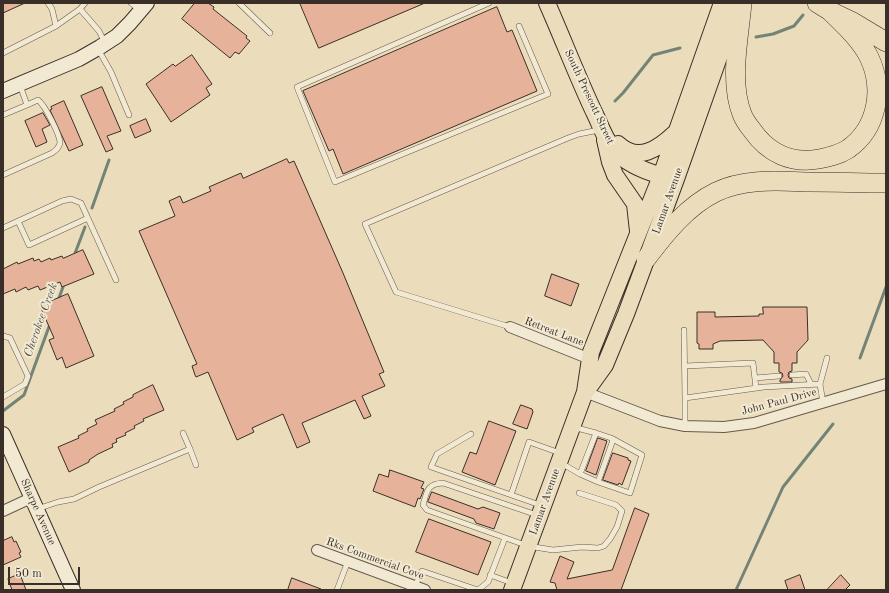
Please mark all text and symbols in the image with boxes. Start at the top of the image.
street label: South Prescott Street [561,48,617,146]
street label: Lamar Avenue [650,166,686,236]
water label: Cherokee Creek [21,281,61,359]
street label: Retreat Lane [522,315,586,349]
street label: John Paul Drive [740,386,818,418]
street label: Lamar Avenue [527,467,563,537]
street label: Sharpe Avenue [17,477,59,547]
street label: Rks Commercial Cove [324,535,426,583]
scale bar [10,559,82,585]
text: 50 m [15,568,42,580]

